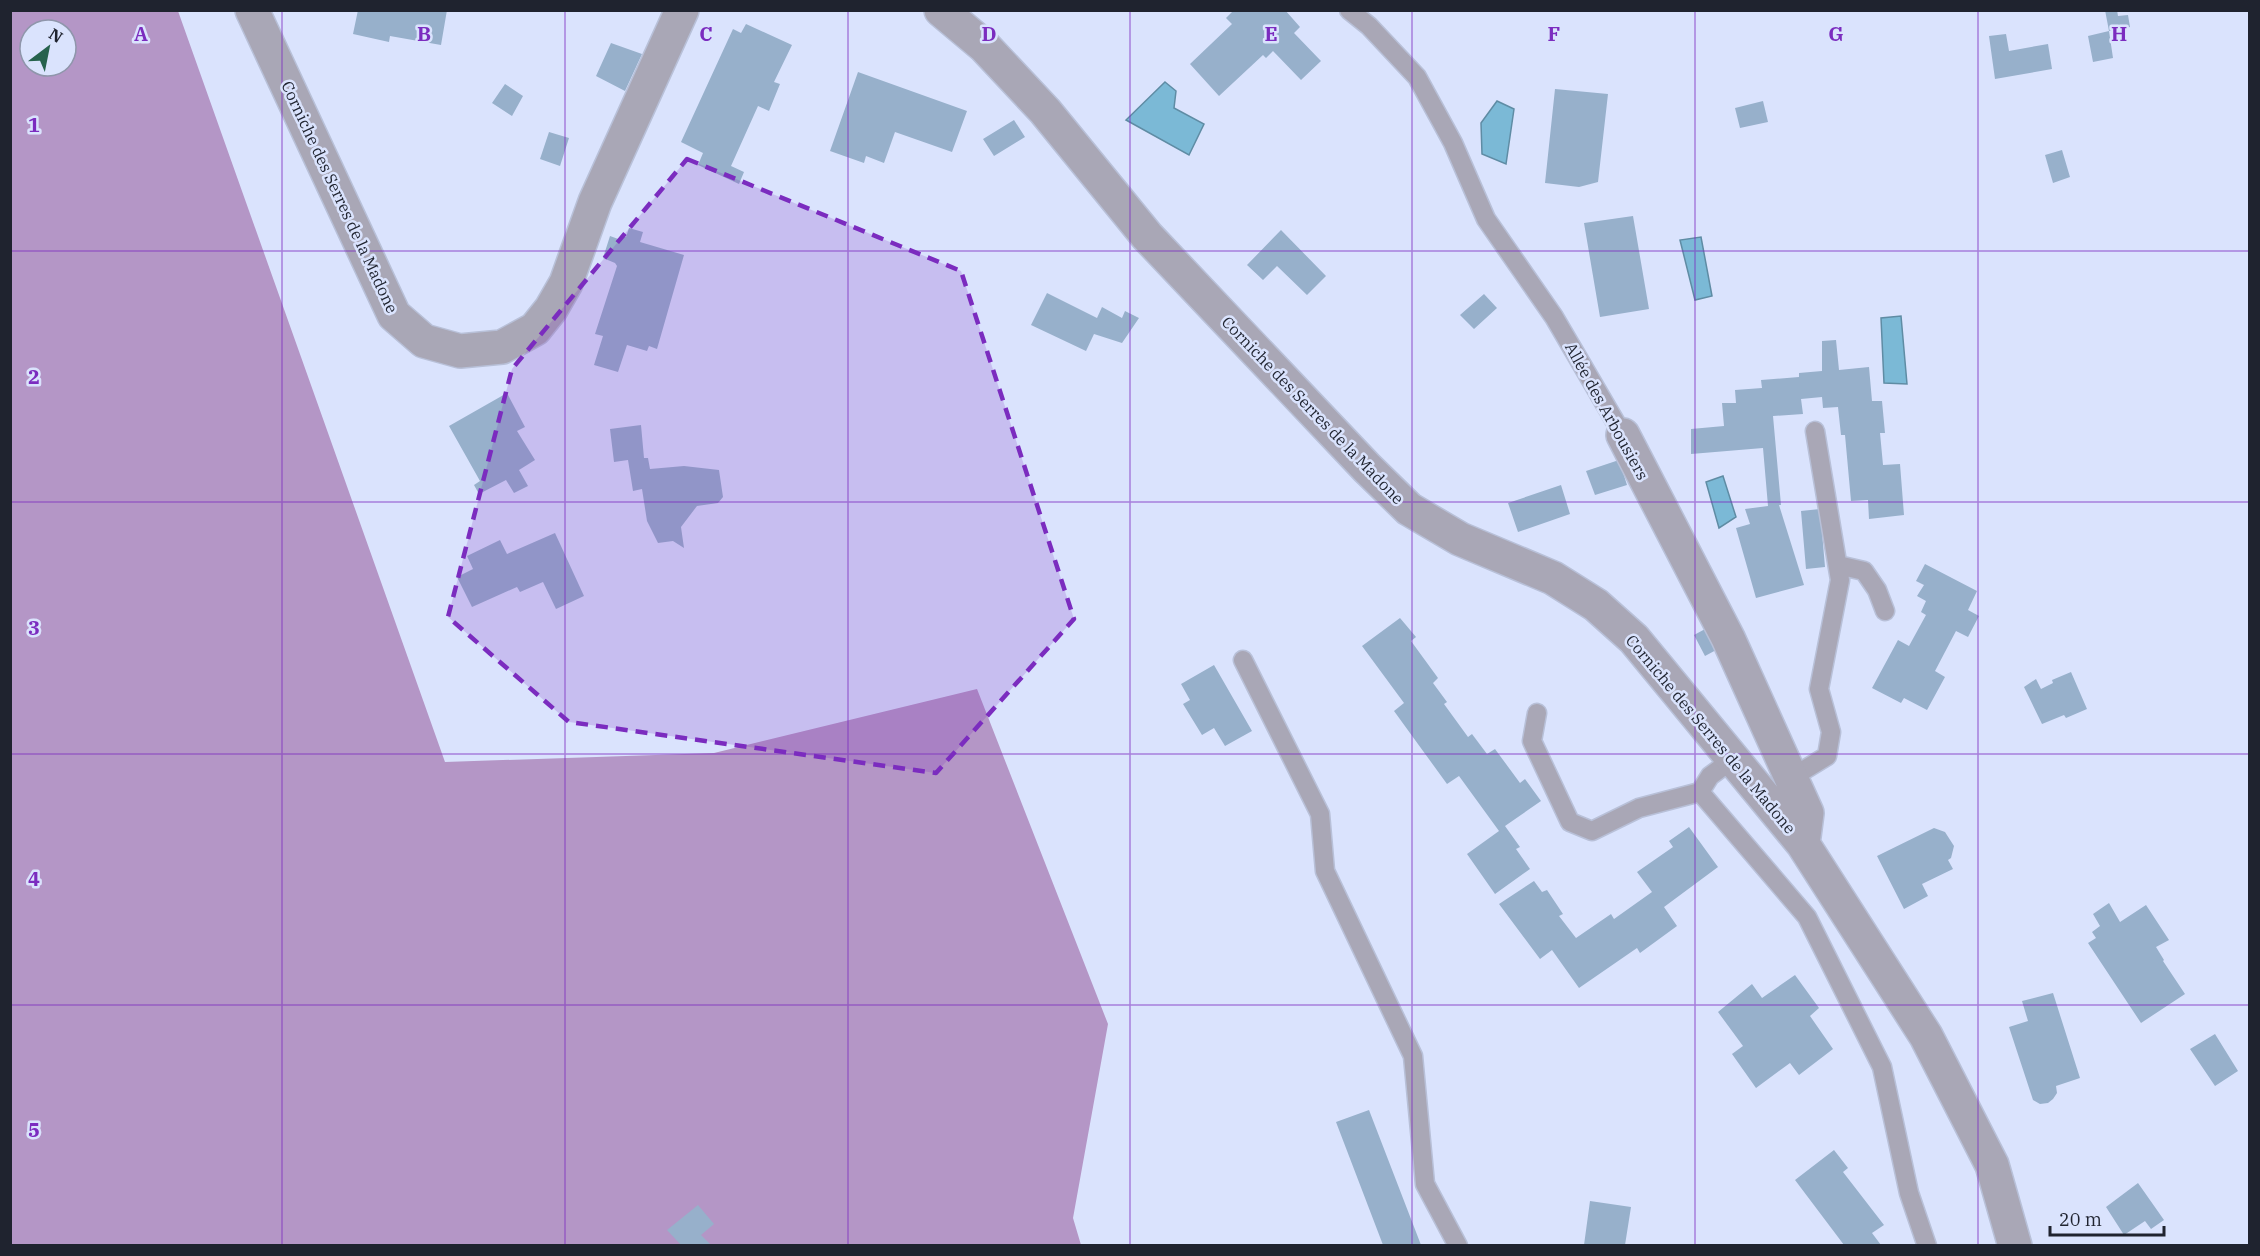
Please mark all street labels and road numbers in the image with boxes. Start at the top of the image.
street label: Corniche des Serres de la Madone [277,78,403,316]
street label: Corniche des Serres de la Madone [1218,312,1408,508]
street label: Allée des Arbousiers [1561,339,1653,483]
street label: Corniche des Serres de la Madone [1622,630,1800,838]

